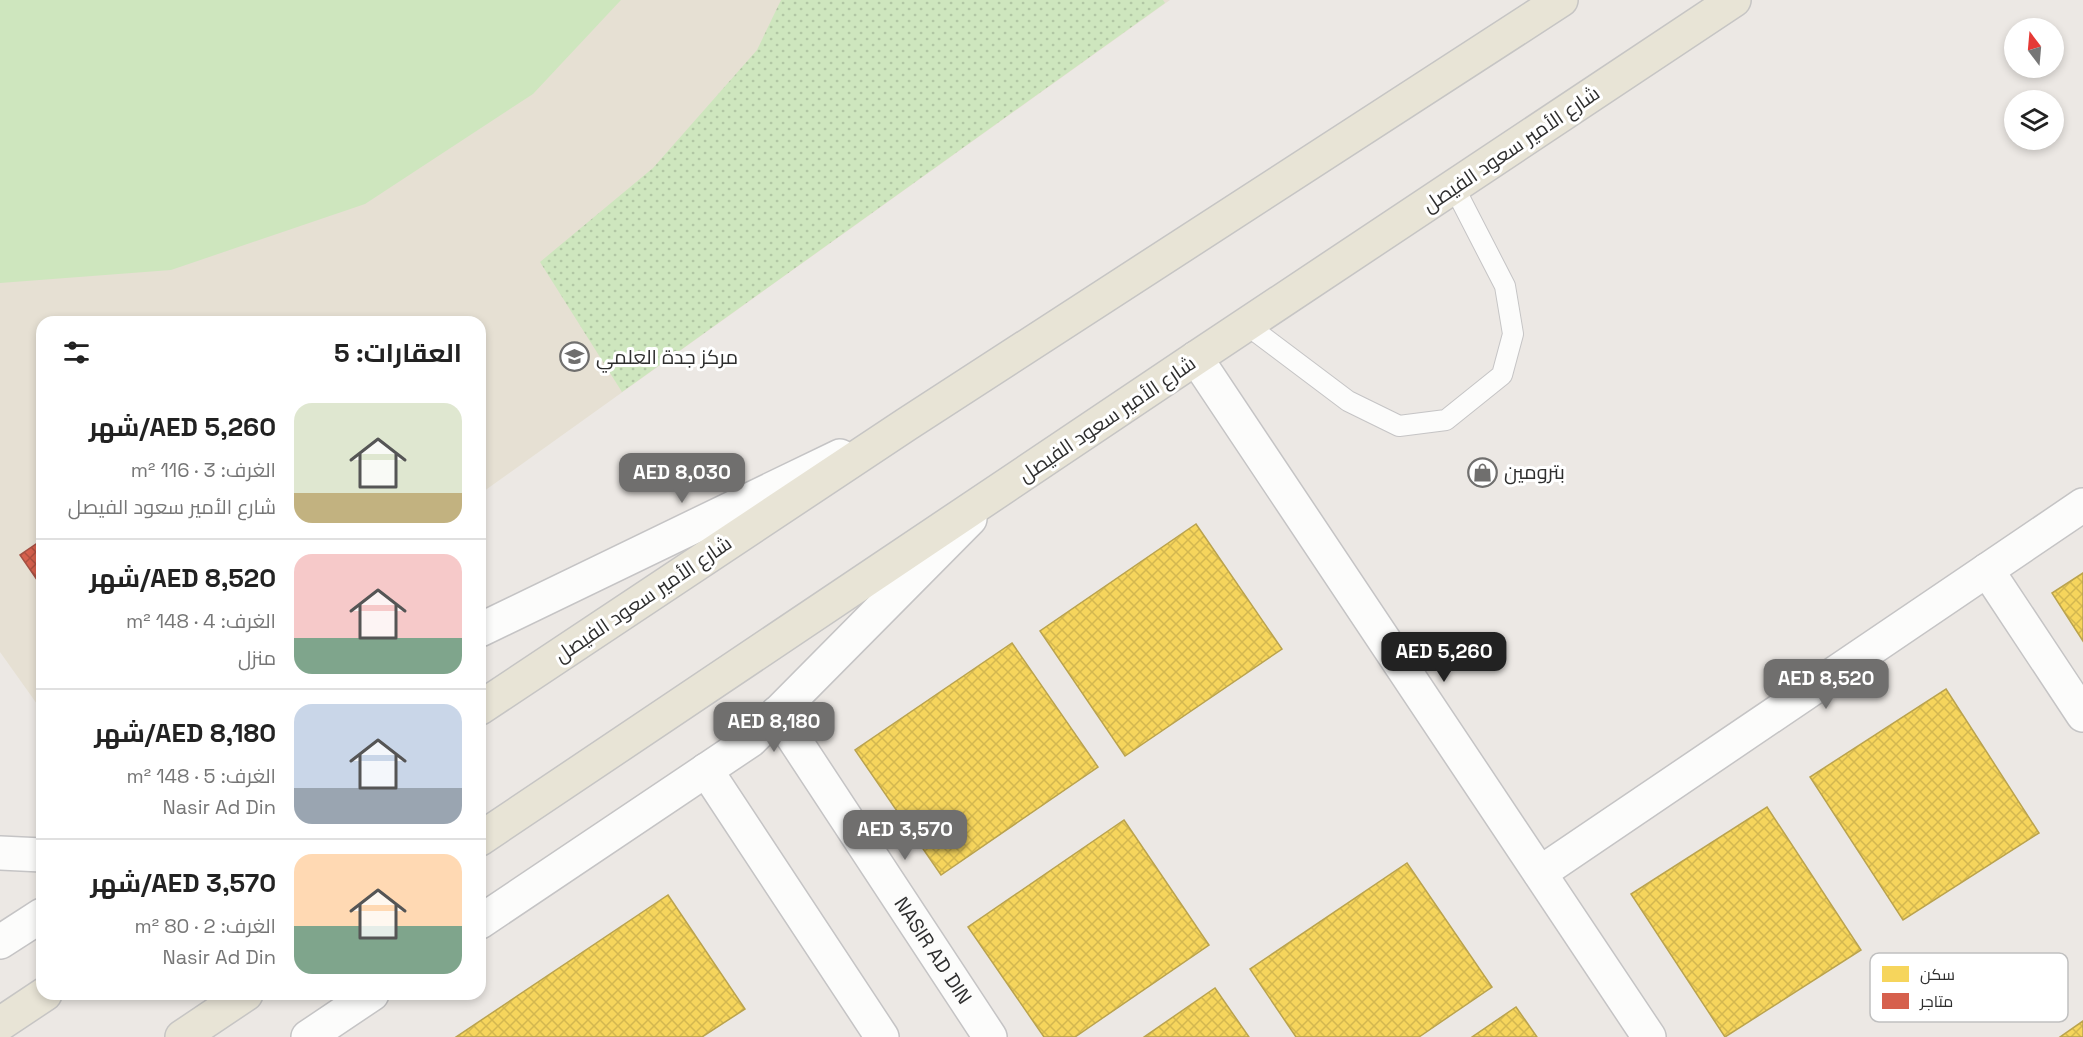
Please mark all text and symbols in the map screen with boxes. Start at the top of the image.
north arrow [2004,18,2064,78]
map controls [2004,18,2064,150]
street label: شارع الأمير سعود الفيصل [1417,80,1605,219]
button: layers [2004,90,2064,150]
icon: filters [60,336,93,369]
text: العقارات: 5 [334,336,462,370]
school or university icon: مركز جدة العلمي [559,341,591,373]
place label: مركز جدة العلمي [596,344,738,373]
street label: شارع الأمير سعود الفيصل [1013,350,1201,489]
text: AED 5,260/شهر [89,410,276,444]
icon: home [342,427,414,499]
pin: AED 8,030 [613,453,751,504]
shop icon: بترومين [1467,456,1499,488]
text: الغرف: 3 · 116 m² [131,457,276,483]
text: AED 8,030 [633,459,731,485]
place label: بترومين [1504,459,1565,485]
text: شارع الأمير سعود الفيصل [68,494,276,520]
street label: شارع الأمير سعود الفيصل [549,530,737,669]
text: AED 8,520/شهر [89,561,276,595]
icon: home [342,578,414,650]
text: الغرف: 4 · 148 m² [126,608,276,634]
pin: AED 5,260 [1375,632,1513,683]
text: AED 5,260 [1395,638,1493,664]
text: منزل [238,645,276,671]
pin: AED 8,520 [1757,659,1895,710]
text: AED 8,520 [1778,665,1874,691]
pin: AED 8,180 [705,702,843,753]
text: AED 8,180 [728,708,821,734]
text: AED 8,180/شهر [94,716,276,750]
icon: home [342,728,414,800]
text: الغرف: 5 · 148 m² [127,763,276,789]
text: Nasir Ad Din [162,794,276,820]
pin: AED 3,570 [836,810,974,861]
text: AED 3,570 [857,816,953,842]
text: AED 3,570/شهر [90,866,276,900]
icon: home [342,878,414,950]
street label: NASIR AD DIN [888,892,978,1009]
text: الغرف: 2 · 80 m² [134,913,276,939]
text: Nasir Ad Din [162,944,276,970]
legend [1870,953,2068,1022]
text: سكن [1920,964,1955,985]
text: متاجر [1919,991,1953,1012]

